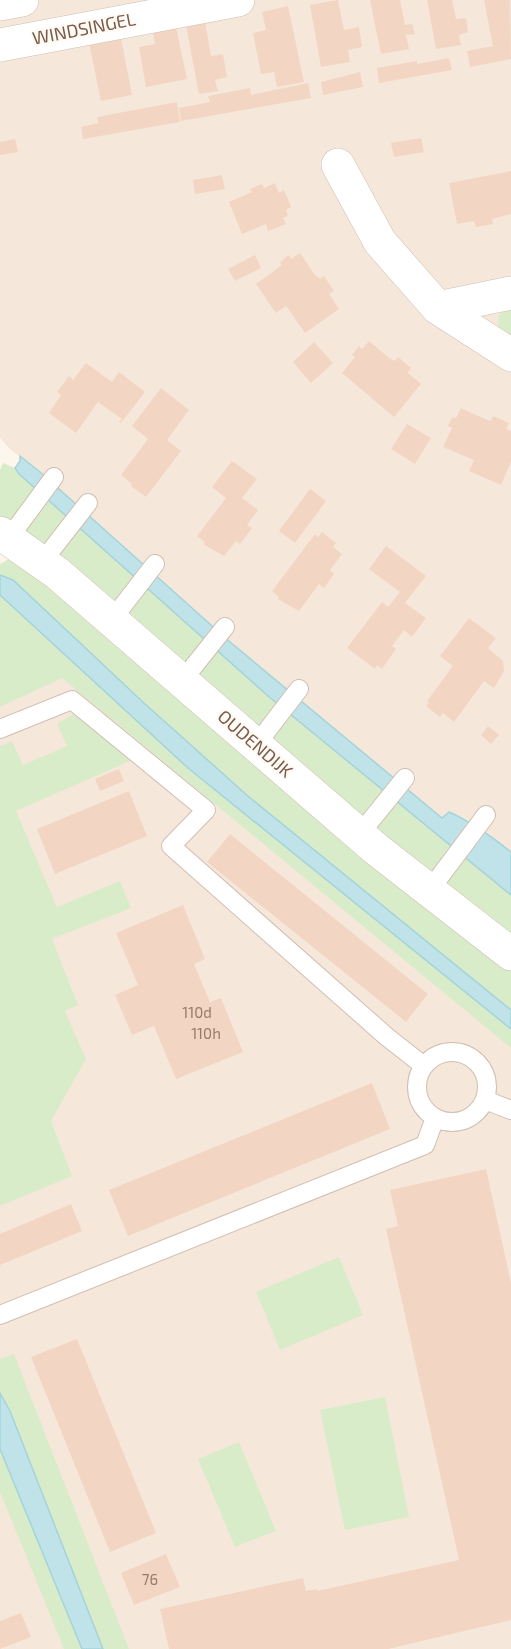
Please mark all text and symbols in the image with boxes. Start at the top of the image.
street label: WINDSINGEL [30,7,137,49]
street label: OUDENDIJK [214,705,298,782]
house number: 110d [182,1003,212,1021]
house number: 110h [191,1024,221,1042]
house number: 76 [142,1570,158,1588]

